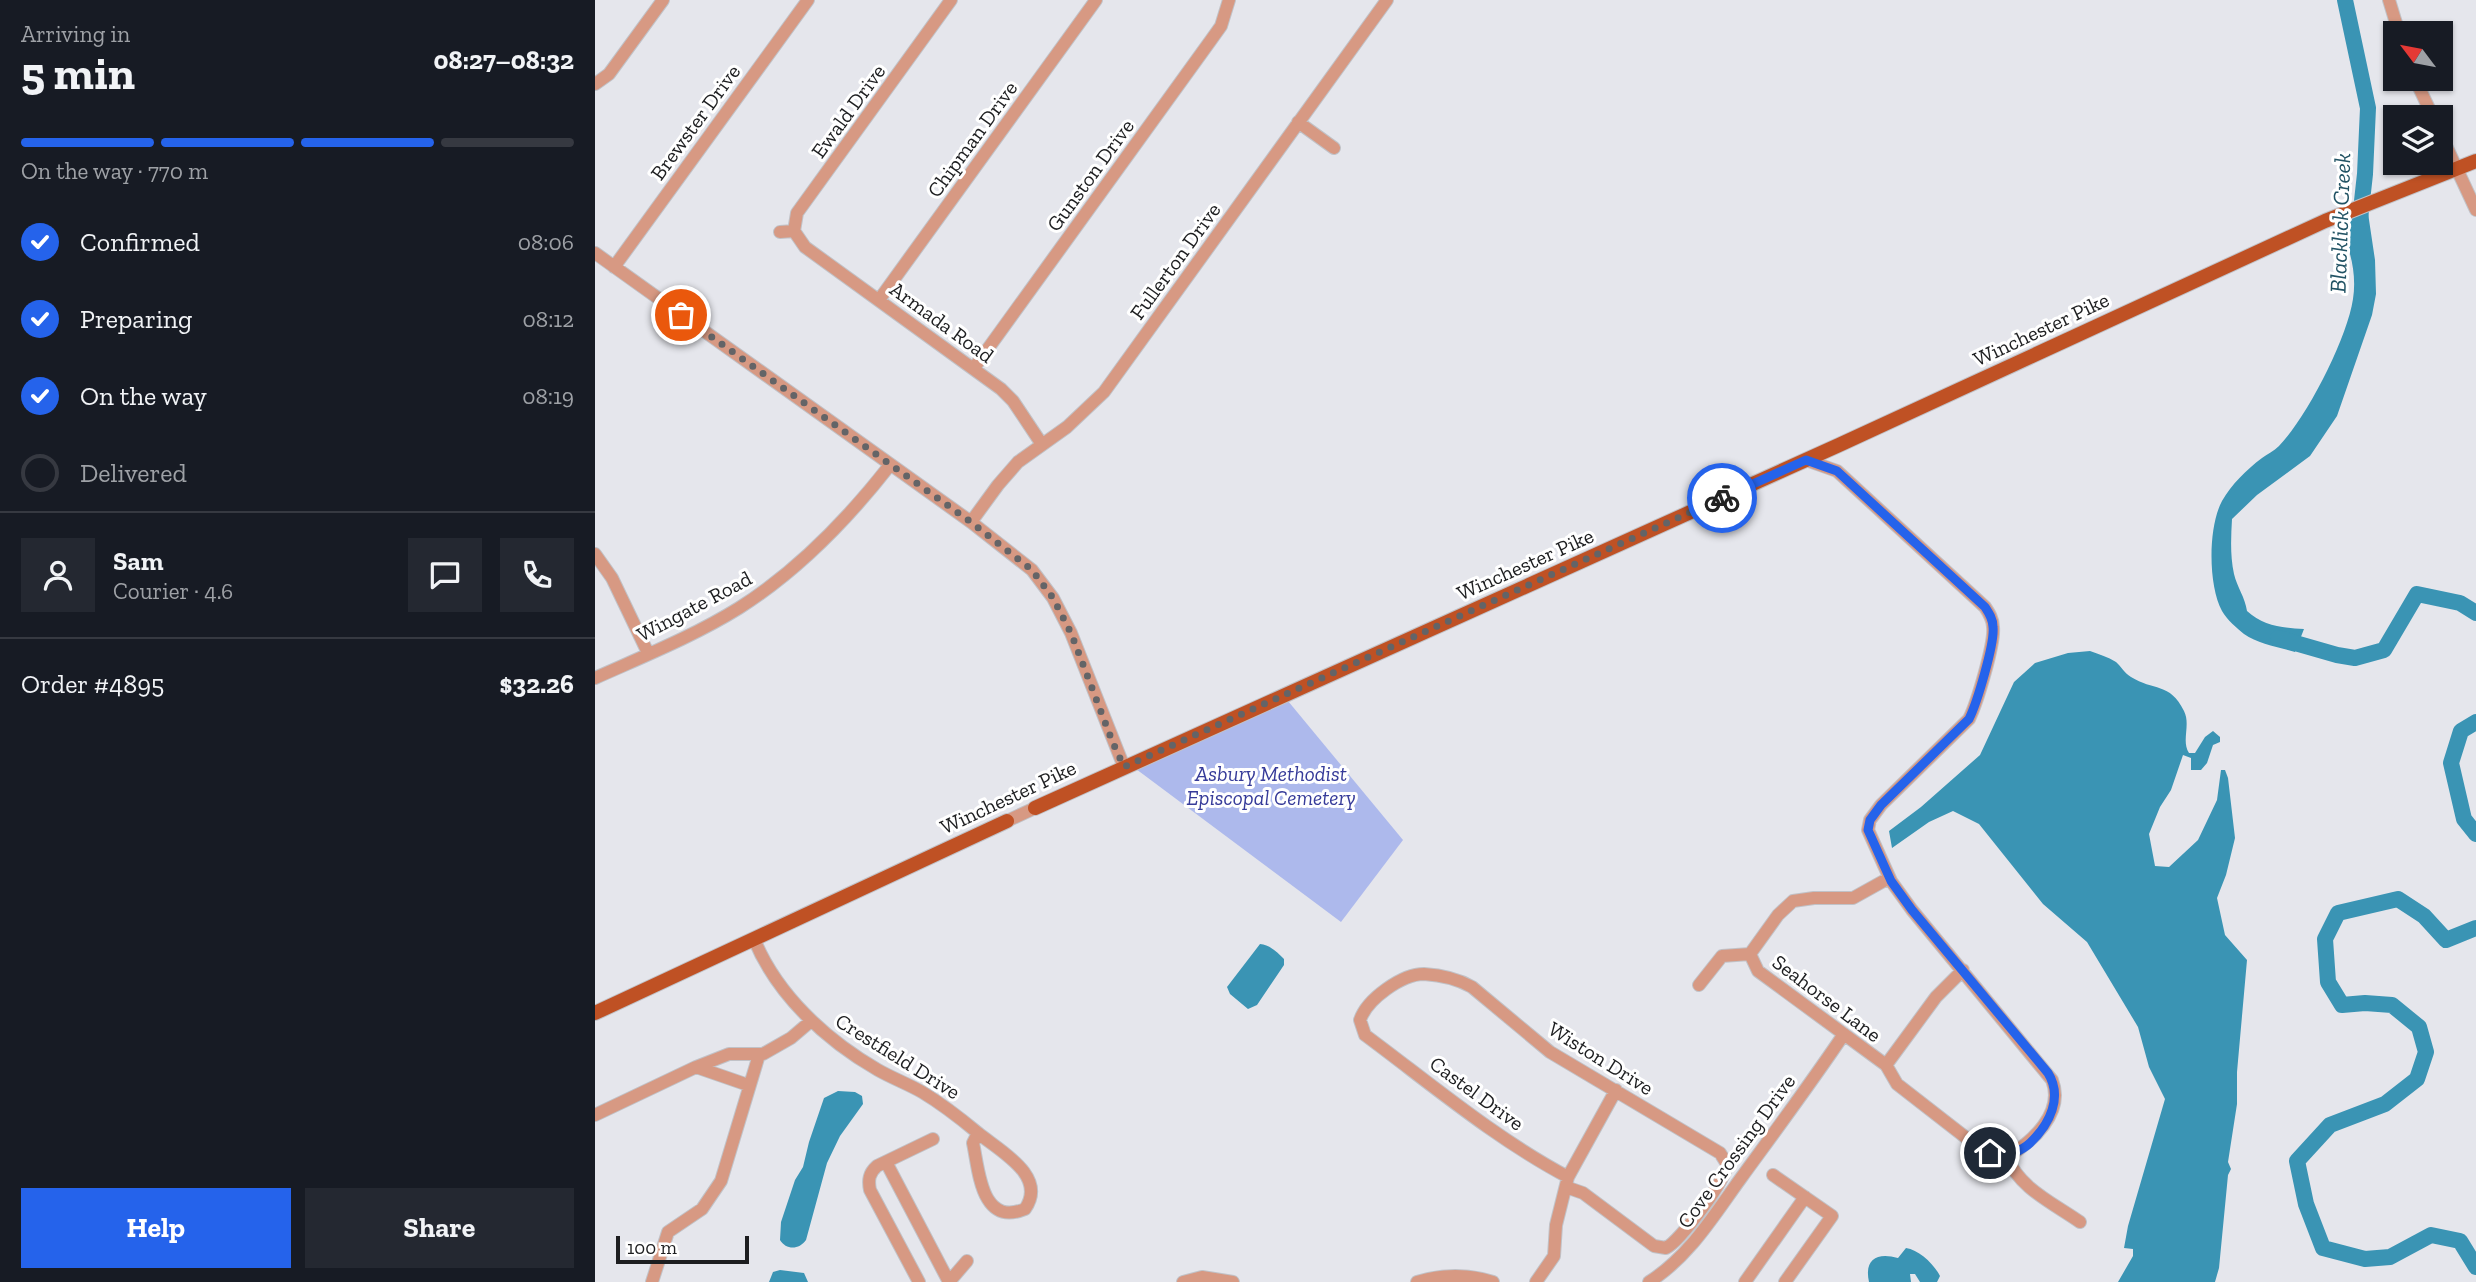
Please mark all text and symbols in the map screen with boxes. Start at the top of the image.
text: Arriving in [21,20,130,48]
north arrow [2383,21,2453,91]
map controls [2383,21,2453,175]
text: 08:27–08:32 [434,44,574,76]
text: 5 min [21,46,135,101]
street label: Brewster Drive [645,59,745,185]
street label: Ewald Drive [806,59,890,163]
street label: Chipman Drive [922,76,1023,202]
button: layers [2383,105,2453,175]
street label: Gunston Drive [1041,114,1139,236]
water label: Blacklick Creek [2324,152,2356,294]
text: On the way · 770 m [21,157,208,185]
street label: Fullerton Drive [1124,198,1226,324]
icon: check [21,223,59,261]
text: Confirmed [80,226,200,258]
text: 08:06 [518,228,574,256]
street label: Armada Road [885,276,999,368]
pin [651,285,711,345]
street label: Winchester Pike [1969,287,2113,371]
icon: bag [662,296,700,334]
icon: check [21,300,59,338]
text: Preparing [80,303,192,335]
text: 08:12 [523,305,574,333]
icon: check [21,377,59,415]
text: On the way [80,380,207,412]
text: 08:19 [522,382,574,410]
text: Delivered [80,457,187,489]
courier [1687,463,1757,533]
icon: bike [1703,479,1741,517]
street label: Winchester Pike [1453,523,1597,605]
button: person [21,538,95,612]
button: chat [408,538,482,612]
button: phone [500,538,574,612]
text: Sam [113,545,163,577]
street label: Wingate Road [632,565,756,647]
text: Courier · 4.6 [113,577,233,605]
text: Order #4895 [21,668,164,700]
text: $32.26 [500,668,574,700]
street label: Winchester Pike [936,755,1080,839]
park label: Asbury Methodist Episcopal Cemetery [1186,761,1356,810]
street label: Seahorse Lane [1768,949,1886,1047]
street label: Crestfield Drive [831,1008,965,1104]
street label: Wiston Drive [1544,1016,1658,1100]
street label: Castel Drive [1425,1050,1529,1136]
street label: Cove Crossing Drive [1672,1069,1800,1233]
pin [1960,1123,2020,1183]
icon: home [1971,1134,2009,1172]
button: Help [21,1188,291,1268]
button: Share [305,1188,574,1268]
scale bar [616,1233,749,1265]
text: 100 m [627,1236,677,1259]

